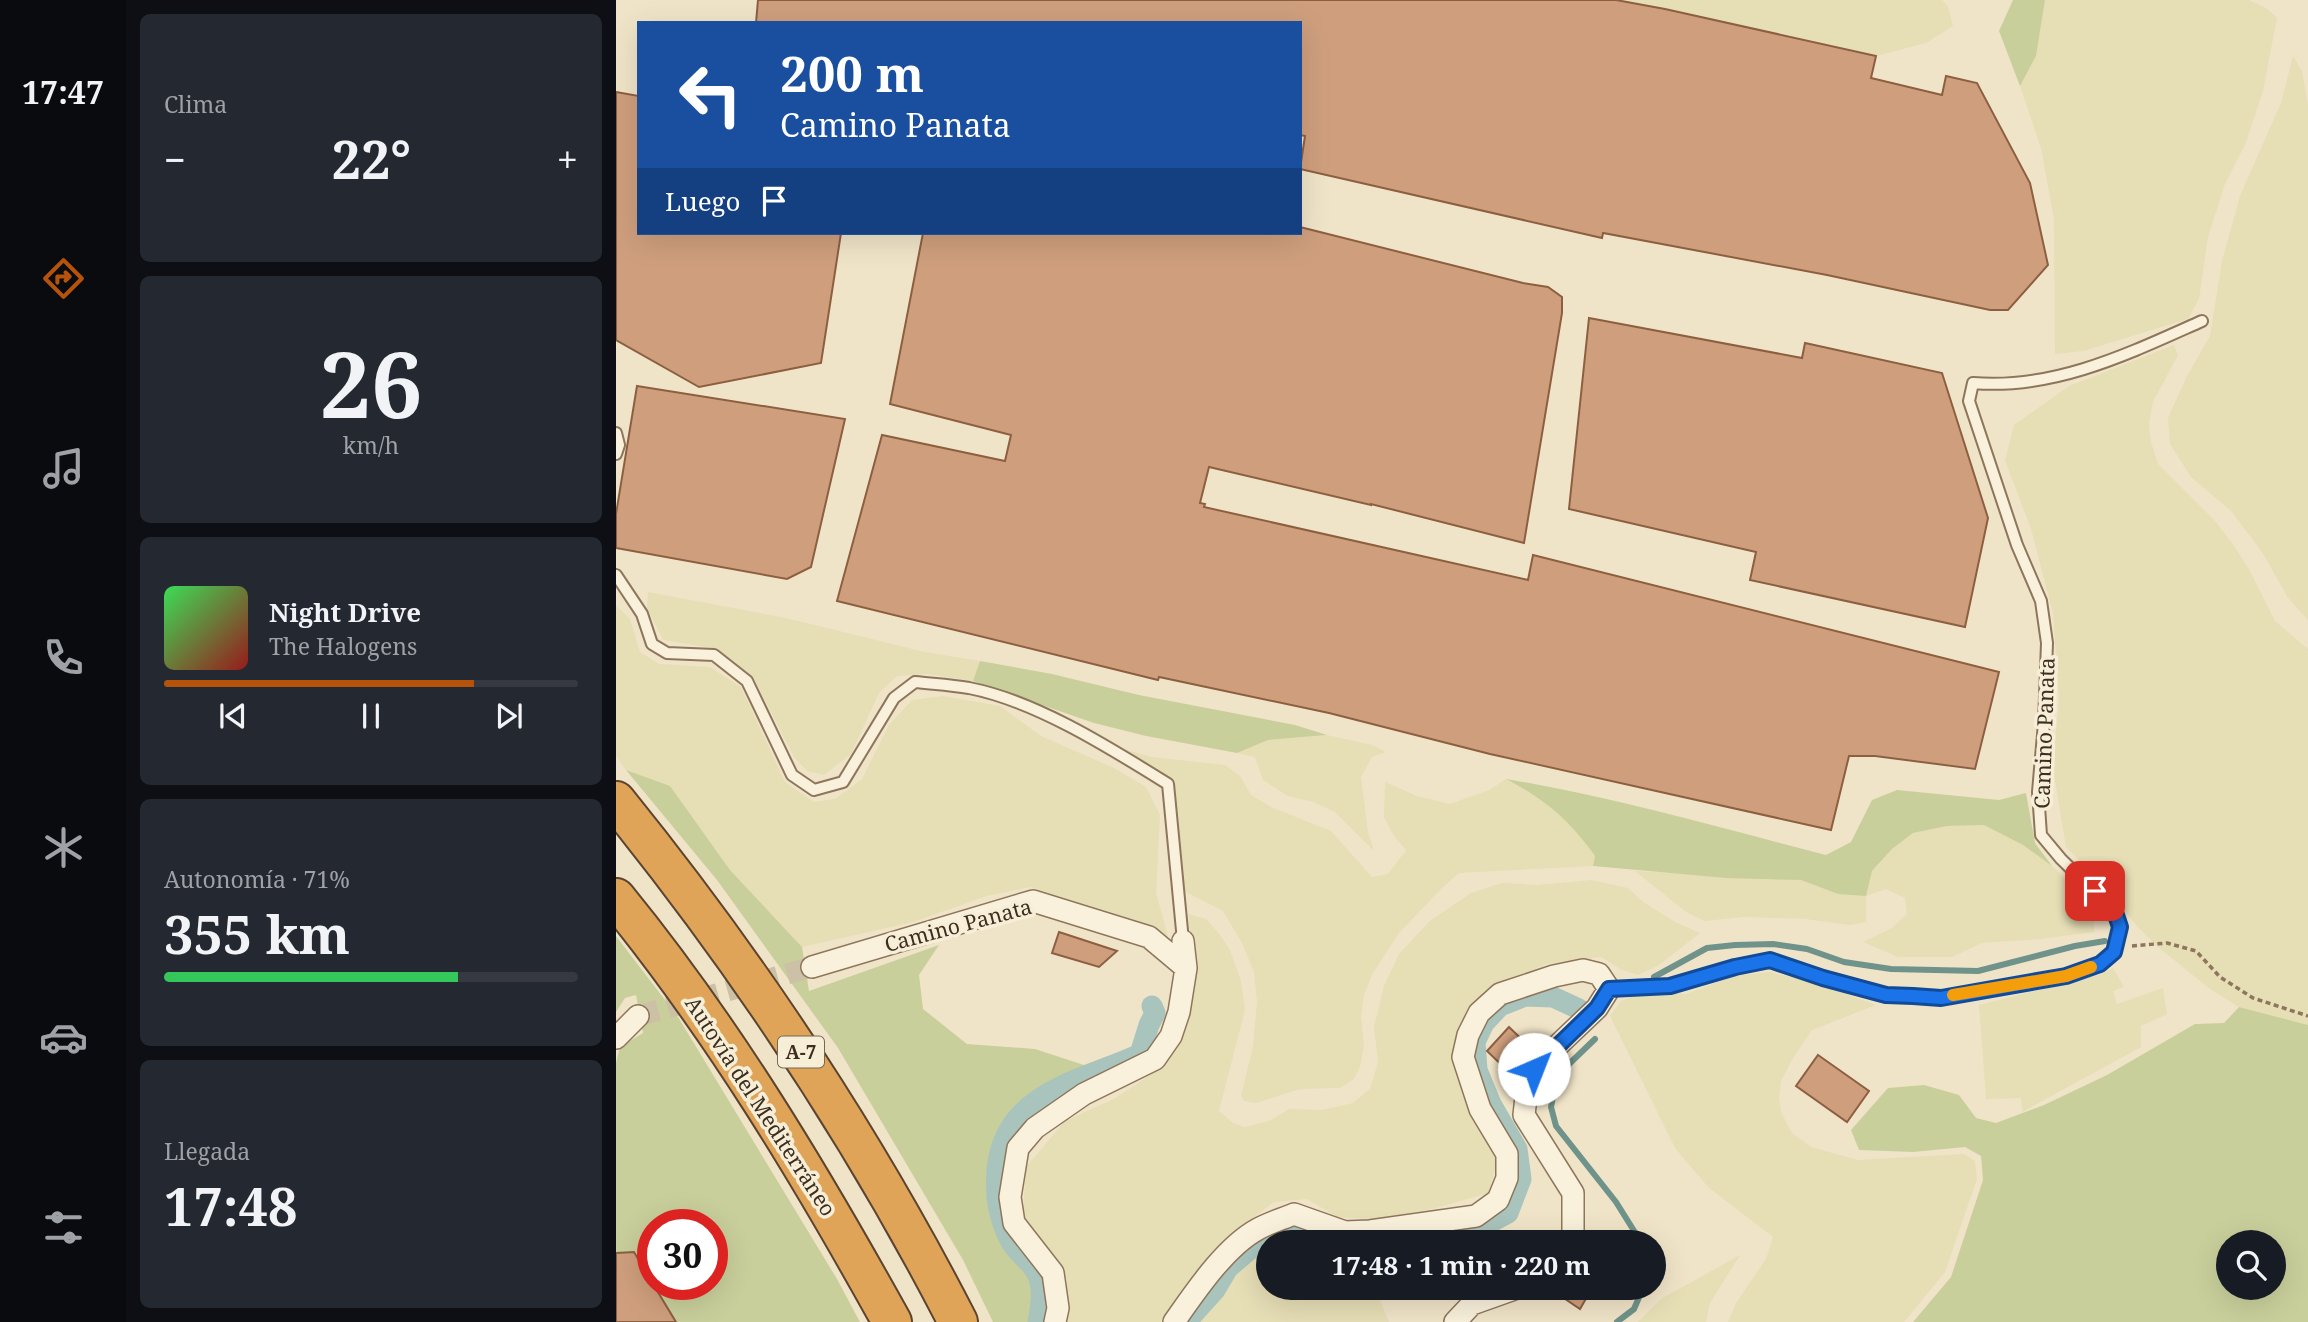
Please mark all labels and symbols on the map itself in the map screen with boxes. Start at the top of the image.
street label: Camino Panata [2027,657,2061,809]
pin [2065,861,2125,921]
street label: Camino Panata [881,892,1035,958]
street label: Autovía del Mediterráneo [679,991,843,1221]
position arrow [1497,1032,1571,1106]
road number: A-7 [778,1036,824,1068]
speed limit sign: 30 [637,1209,728,1300]

